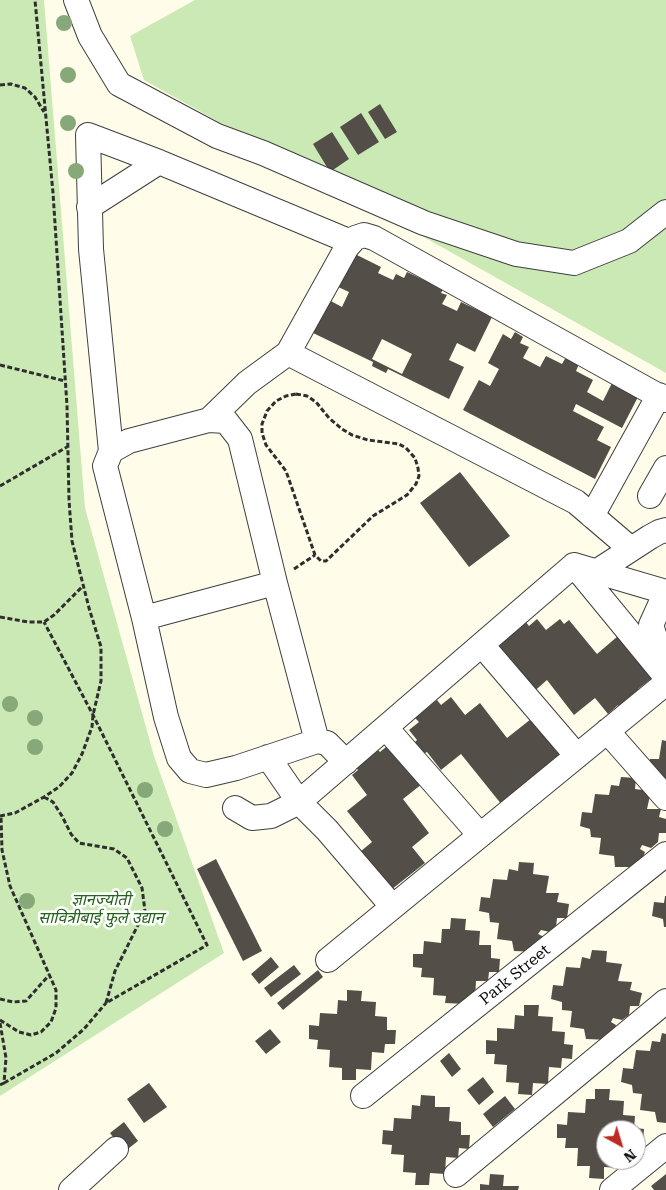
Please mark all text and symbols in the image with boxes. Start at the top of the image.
park label: ज्ञानज्योती सावित्रीबाई फुले उद्यान [38,890,164,928]
street label: Park Street [476,941,554,1009]
north arrow [596,1120,646,1170]
text: N [621,1146,639,1165]

